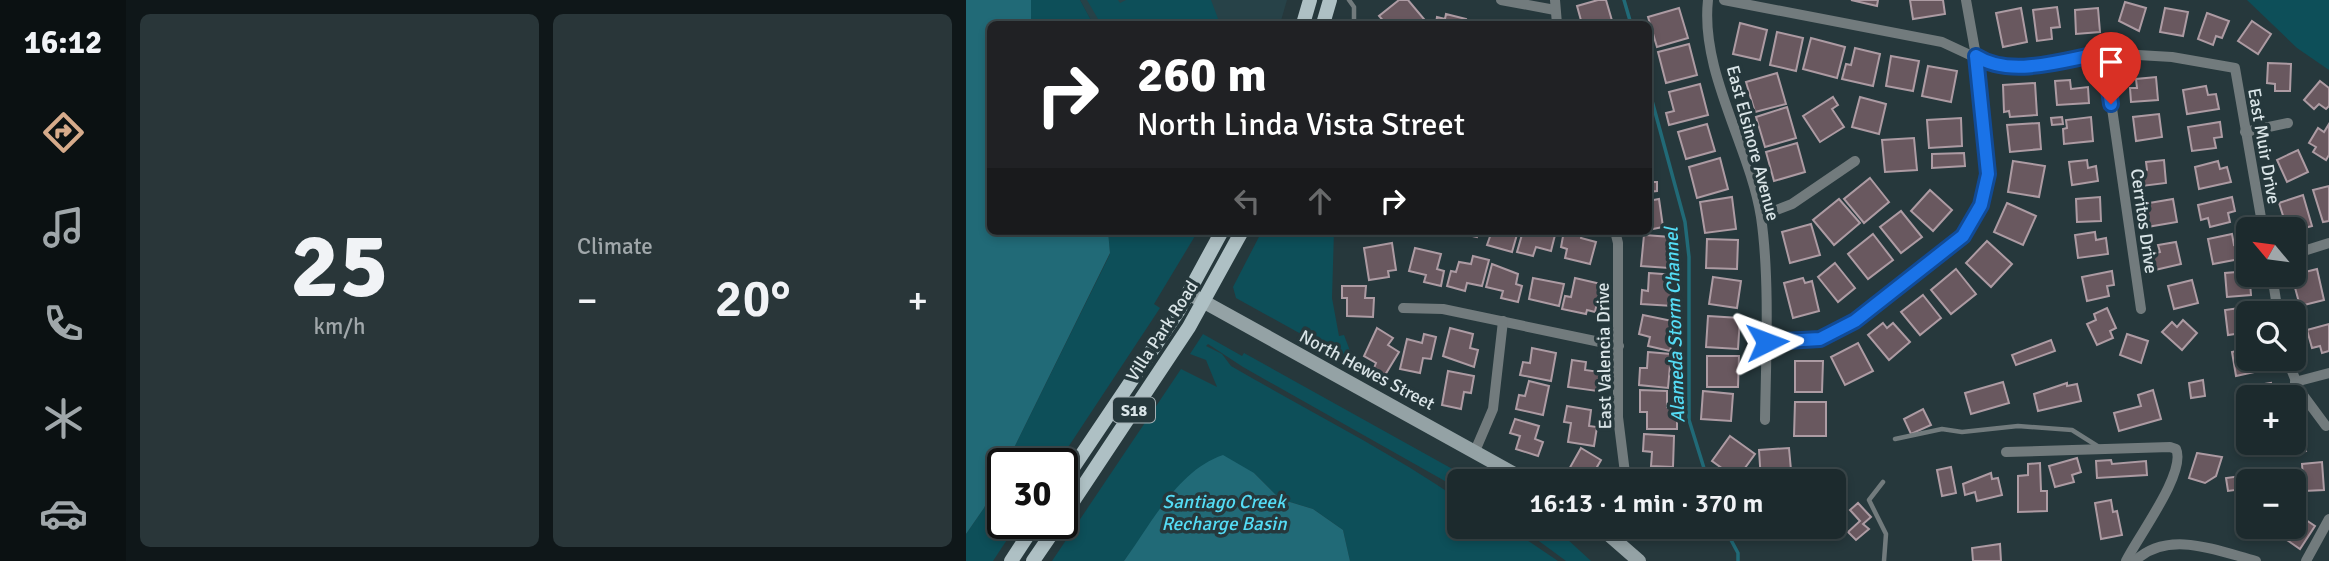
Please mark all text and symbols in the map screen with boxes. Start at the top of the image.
text: 16:12 [24,23,102,62]
pin [2081,32,2141,104]
icon: arrive [2092,43,2130,81]
text: 260 m [1137,45,1267,105]
icon: right [1022,49,1113,140]
street label: East Elsinore Avenue [1722,63,1784,223]
street label: East Muir Drive [2243,86,2285,206]
text: North Linda Vista Street [1137,105,1465,144]
icon: directions [39,108,88,157]
street label: Cerritos Drive [2126,167,2162,275]
icon: left [1228,182,1266,220]
icon: ahead [1301,182,1339,220]
icon: right [1374,182,1412,220]
icon: music [39,203,88,252]
text: 25 [290,210,389,323]
north arrow [2236,217,2306,287]
map controls [2236,217,2306,539]
water label: Alameda Storm Channel [1660,225,1690,423]
text: Climate [577,232,653,261]
text: 20° [714,267,791,331]
street label: Villa Park Road [1121,276,1203,386]
text: − [577,277,598,324]
text: + [907,277,928,324]
street label: East Valencia Drive [1592,282,1616,430]
icon: phone [39,299,88,348]
button: search [2236,301,2306,371]
position arrow [1730,305,1804,379]
text: km/h [313,312,366,341]
street label: North Hewes Street [1296,325,1438,415]
button: + [2236,385,2306,455]
icon: climate [39,394,88,443]
road number: S18 [1113,398,1155,422]
speed limit sign: 30 [987,448,1078,539]
button: − [2236,469,2306,539]
text: 16:13 · 1 min · 370 m [1530,488,1763,520]
icon: car [39,489,88,538]
water label: Santiago Creek Recharge Basin [1161,490,1287,536]

